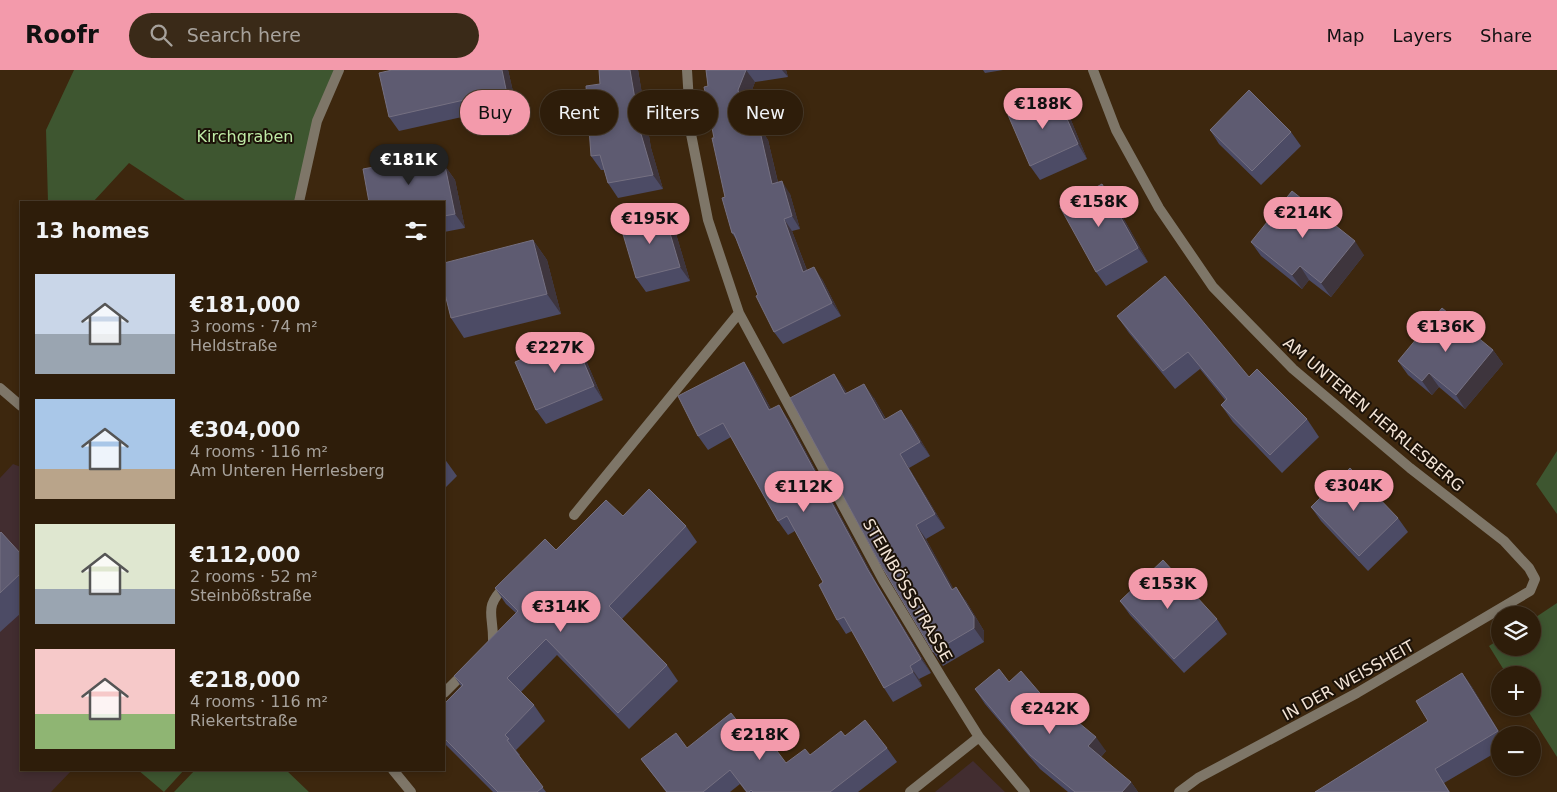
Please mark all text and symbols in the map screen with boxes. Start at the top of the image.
search box [129,13,479,58]
text: Roofr [25,21,99,49]
icon: search [147,21,175,49]
text: Search here [187,24,301,46]
text: Map [1326,25,1364,46]
text: Layers [1392,25,1452,46]
text: Share [1480,25,1532,46]
pin: €188K [1008,88,1078,130]
chip: Buy [460,90,530,135]
chip: Rent [540,90,618,135]
chip: Filters [628,90,718,135]
chip: New [728,90,803,135]
text: €188K [1015,94,1071,113]
park label: Kirchgraben [197,127,293,146]
pin: €181K [374,144,444,186]
text: €181K [381,150,437,169]
pin: €158K [1064,186,1134,228]
text: €158K [1071,192,1127,211]
pin: €214K [1268,196,1338,239]
pin: €195K [615,202,685,245]
text: €214K [1275,203,1331,222]
text: €195K [622,209,678,228]
icon: filters [402,217,430,245]
text: 13 homes [35,219,150,243]
text: €181,000 [190,293,300,317]
icon: home [75,294,135,354]
pin: €136K [1411,310,1481,353]
text: 3 rooms · 74 m² [190,317,318,336]
text: €136K [1418,317,1474,336]
pin: €227K [520,332,590,374]
street label: AM UNTEREN HERRLESBERG [1280,333,1468,496]
text: Heldstraße [190,336,277,355]
text: €227K [527,338,583,357]
text: €304,000 [190,418,300,442]
icon: home [75,419,135,479]
text: 4 rooms · 116 m² [190,442,328,461]
text: Am Unteren Herrlesberg [190,461,385,480]
pin: €112K [769,470,839,513]
pin: €304K [1319,470,1389,512]
text: €304K [1326,476,1382,495]
text: €112K [776,477,832,496]
street label: STEINBÖSSSTRASSE [859,515,956,665]
text: €112,000 [190,543,300,567]
icon: home [75,544,135,604]
text: 2 rooms · 52 m² [190,567,318,586]
pin: €153K [1133,568,1203,610]
text: €153K [1140,574,1196,593]
text: Steinbößstraße [190,586,312,605]
pin: €314K [526,590,596,633]
text: €314K [533,597,589,616]
map controls [1491,606,1541,776]
button: layers [1491,606,1541,656]
street label: IN DER WEISSHEIT [1279,636,1418,725]
button: + [1491,666,1541,716]
text: €218,000 [190,668,300,692]
icon: home [75,669,135,729]
text: 4 rooms · 116 m² [190,692,328,711]
pin: €242K [1015,692,1085,735]
text: €242K [1022,699,1078,718]
text: Riekertstraße [190,711,298,730]
pin: €218K [725,718,795,761]
text: €218K [732,725,788,744]
button: − [1491,726,1541,776]

